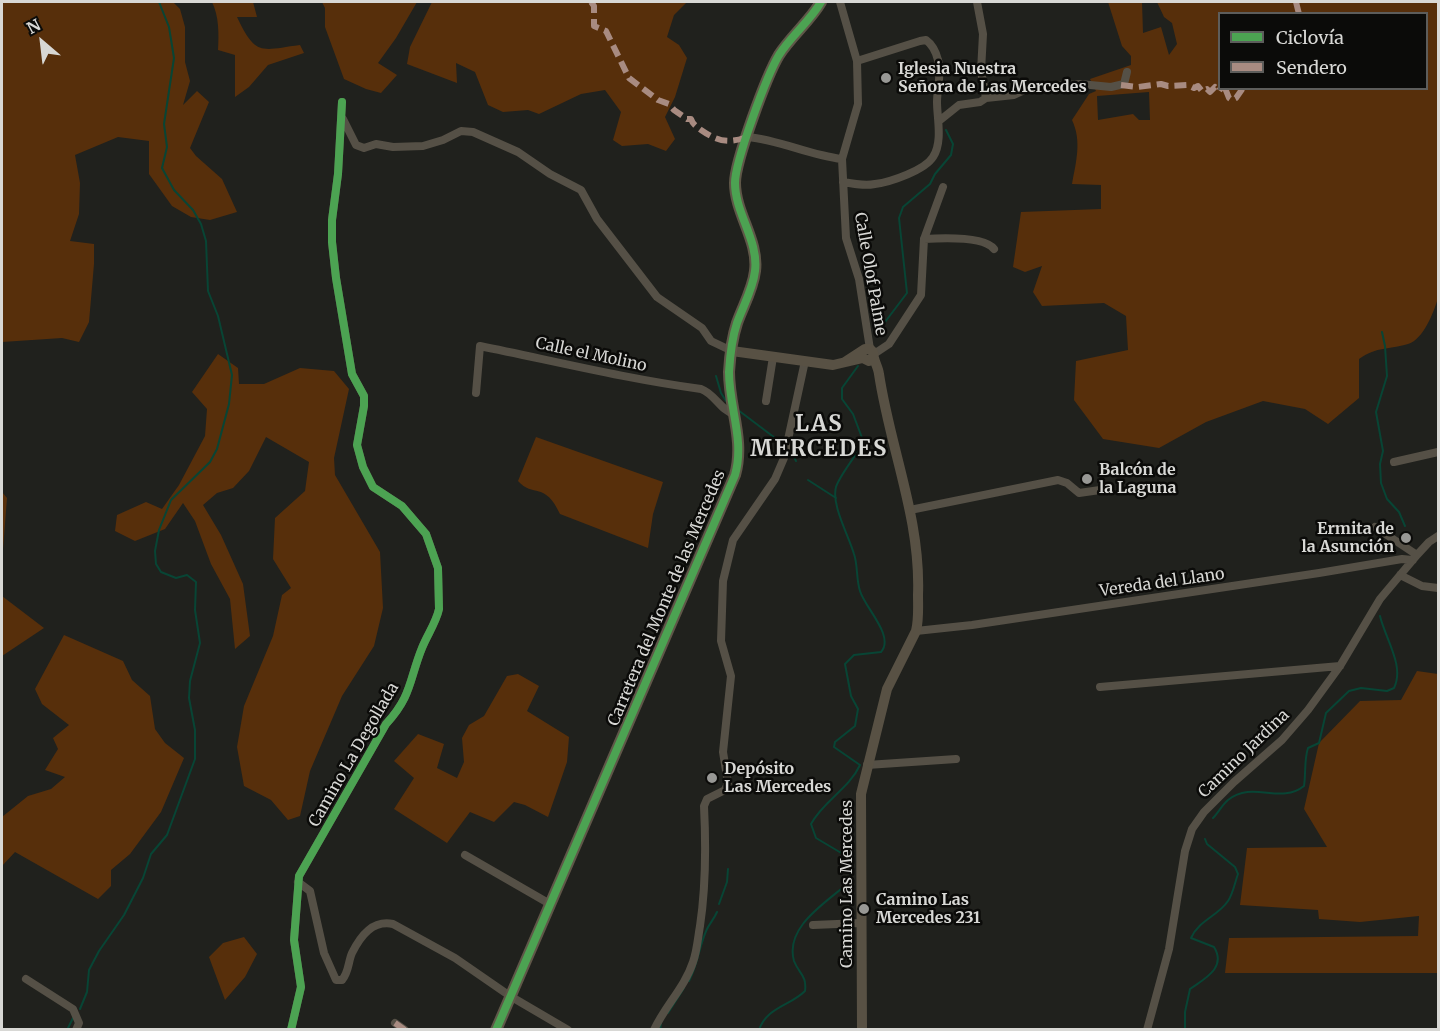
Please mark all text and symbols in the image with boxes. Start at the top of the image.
north arrow [12,12,72,72]
legend [1218,12,1428,90]
text: N [23,14,44,38]
text: Ciclovía [1276,26,1344,49]
text: Sendero [1276,56,1347,79]
place label: Iglesia Nuestra Señora de Las Mercedes [898,59,1087,97]
marker: Iglesia Nuestra Señora de Las Mercedes [879,71,893,85]
street label: Calle Olof Palme [850,211,890,337]
street label: Calle el Molino [534,334,648,376]
district label: LAS MERCEDES [750,412,888,464]
place label: Balcón de la Laguna [1099,460,1176,498]
street label: Carretera del Monte de las Mercedes [604,467,730,729]
marker: Balcón de la Laguna [1080,472,1094,486]
place label: Ermita de la Asunción [1302,519,1394,557]
marker: Ermita de la Asunción [1399,531,1413,545]
street label: Vereda del Llano [1098,565,1226,601]
street label: Camino La Degollada [305,680,403,830]
street label: Camino Jardina [1195,706,1293,802]
place label: Depósito Las Mercedes [724,759,831,797]
marker: Depósito Las Mercedes [705,771,719,785]
street label: Camino Las Mercedes [837,800,857,968]
place label: Camino Las Mercedes 231 [876,890,980,928]
marker: Camino Las Mercedes 231 [857,902,871,916]

